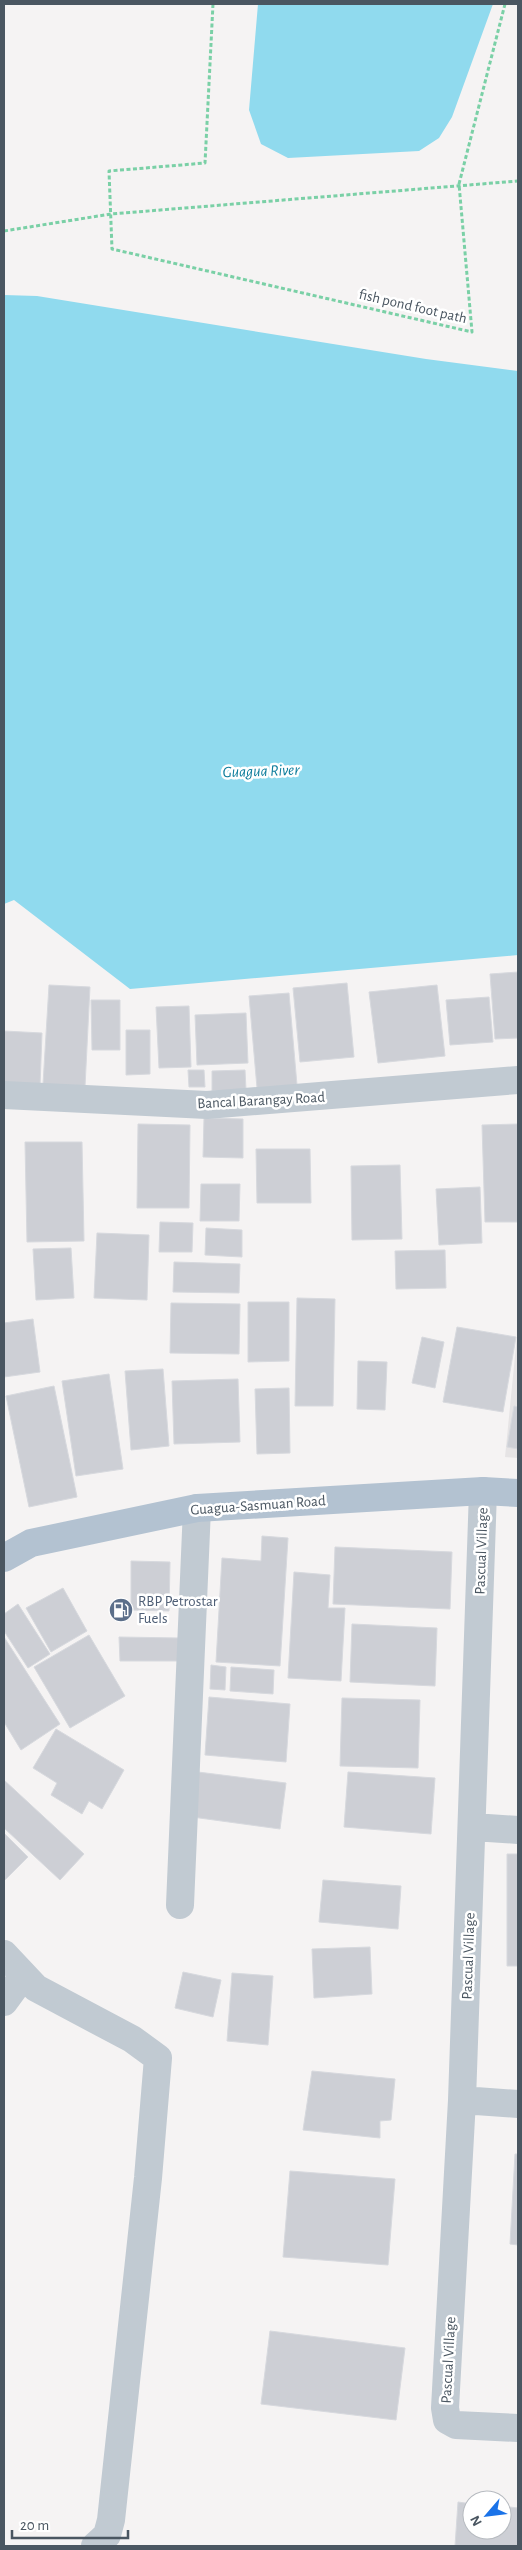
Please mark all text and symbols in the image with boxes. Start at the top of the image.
street label: fish pond foot path [357,287,468,326]
water label: Guagua River [222,762,301,780]
street label: Bancal Barangay Road [197,1090,326,1111]
street label: Guagua-Sasmuan Road [190,1493,326,1518]
street label: Pascual Village [472,1507,491,1595]
place label: RBP Petrostar Fuels [138,1594,218,1626]
fuel station icon: RBP Petrostar Fuels [108,1597,134,1623]
street label: Pascual Village [459,1912,478,2000]
street label: Pascual Village [439,2316,458,2404]
north arrow [462,2490,512,2540]
scale bar [12,2508,129,2540]
text: N [468,2513,485,2528]
text: 20 m [20,2518,49,2533]

